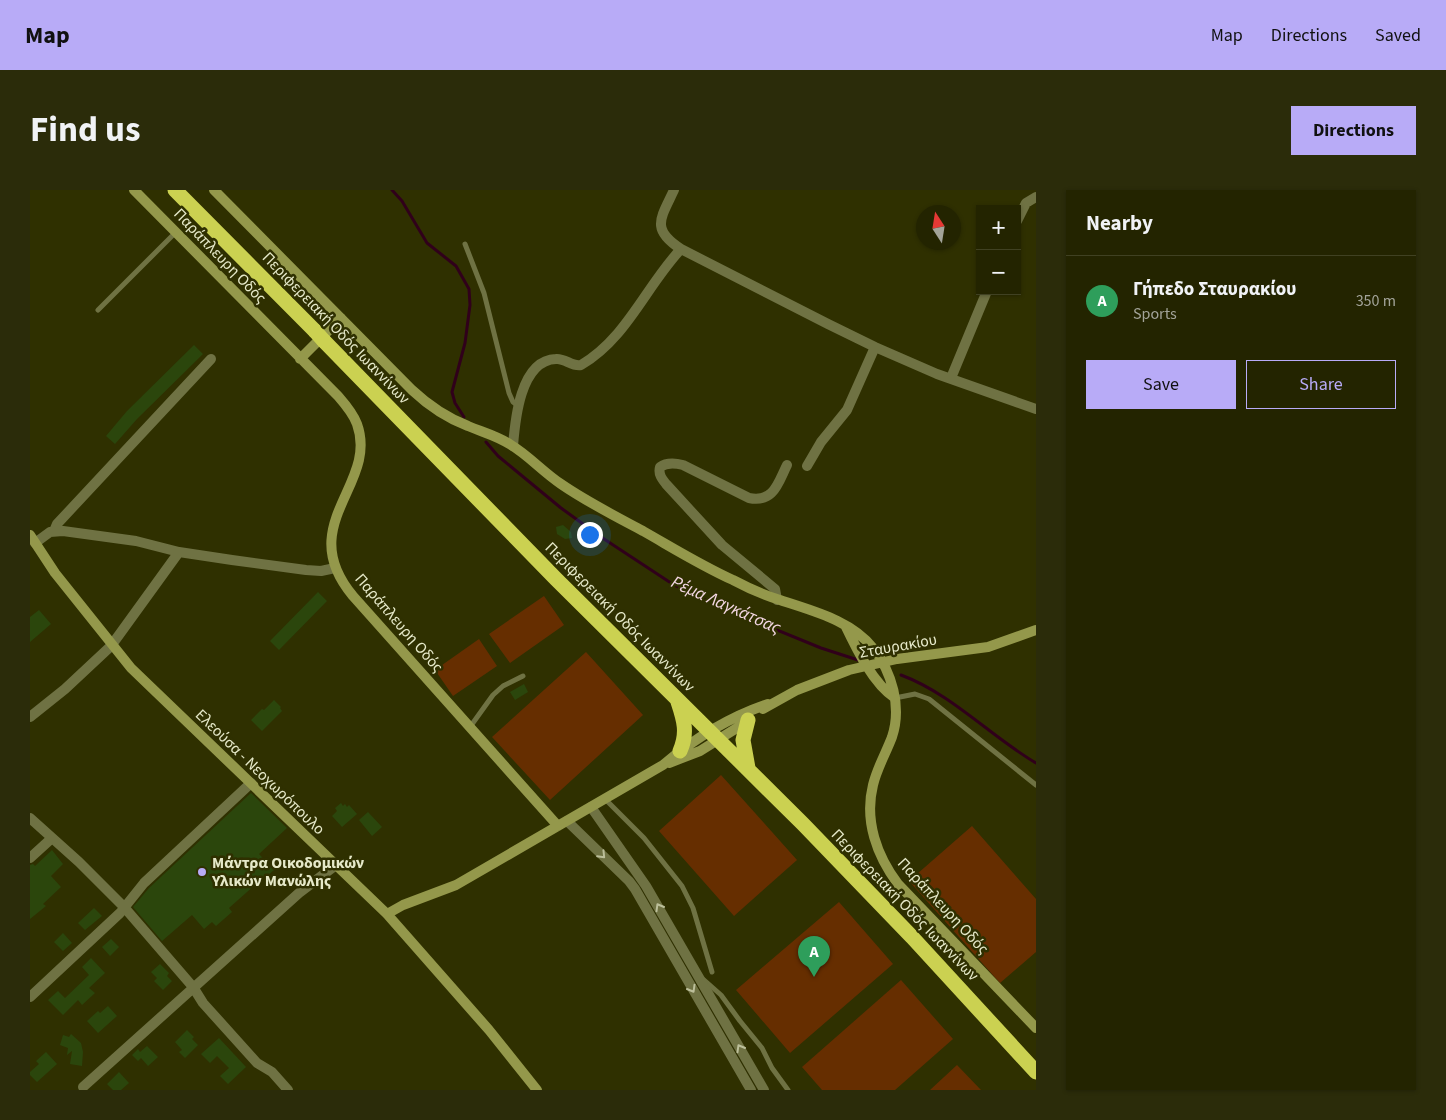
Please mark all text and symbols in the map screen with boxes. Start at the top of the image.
text: Map [25,18,70,53]
text: Map [1211,23,1243,48]
text: Directions [1271,23,1347,48]
text: Saved [1375,23,1421,48]
text: Find us [30,105,140,155]
button: Directions [1291,106,1416,155]
street label: Παράπλευρη Οδός [169,204,271,309]
north arrow [916,205,961,250]
map controls [976,205,1021,295]
button: + [976,205,1021,250]
text: Nearby [1086,208,1153,238]
street label: Περιφερειακή Οδός Ιωαννίνων [257,247,415,409]
button: − [976,250,1021,295]
text: Γήπεδο Σταυρακίου [1133,276,1296,303]
text: A [1097,290,1107,312]
text: 350 m [1356,290,1396,312]
text: Sports [1133,303,1177,325]
button: Save [1086,360,1236,409]
button: Share [1246,360,1396,409]
your location [577,522,603,548]
street label: Περιφερειακή Οδός Ιωαννίνων [540,537,700,697]
street label: Παράπλευρη Οδός [350,569,448,677]
water label: Ρέμα Λαγκάτσας [667,570,785,640]
street label: Σταυρακίου [858,628,938,664]
street label: Ελεούσα - Νεοχωρόπουλο [190,704,330,840]
street label: Περιφερειακή Οδός Ιωαννίνων [826,824,984,986]
one-way arrow [596,849,605,858]
place label: Μάντρα Οικοδομικών Υλικών Μανώλης [211,852,365,892]
street label: Παράπλευρη Οδός [892,853,994,959]
marker: Μάντρα Οικοδομικών Υλικών Μανώλης [196,866,208,878]
one-way arrow [655,904,665,913]
pin: A [798,936,830,977]
one-way arrow [686,983,696,992]
one-way arrow [736,1044,746,1053]

